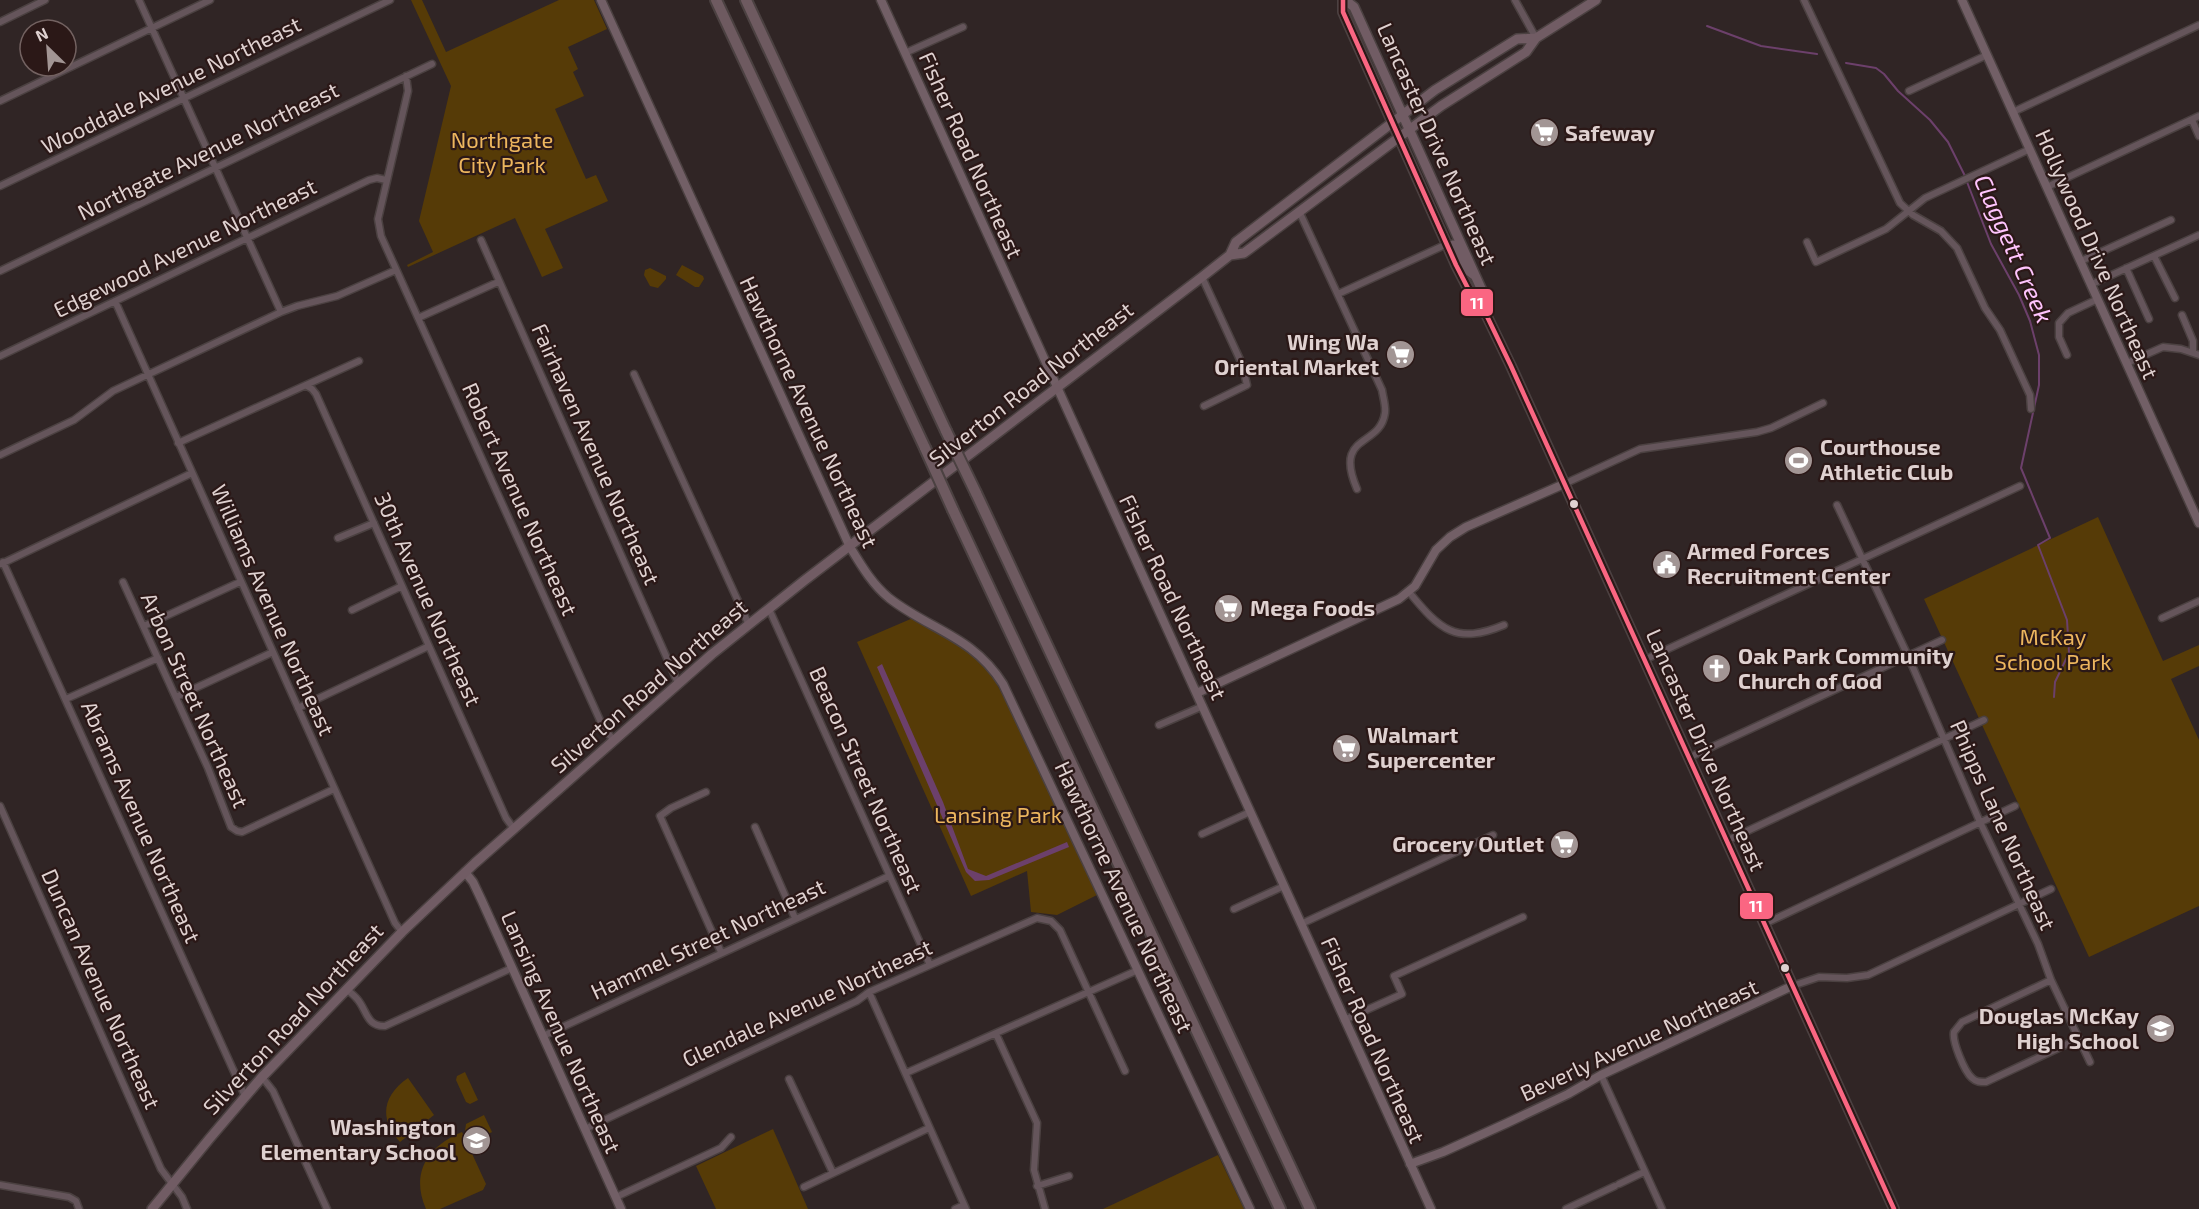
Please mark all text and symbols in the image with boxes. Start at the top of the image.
street label: Wooddale Avenue Northeast [37,10,305,160]
north arrow [18,18,78,78]
street label: Lancaster Drive Northeast [1373,19,1503,269]
street label: Fisher Road Northeast [915,47,1029,262]
street label: Northgate Avenue Northeast [73,76,342,225]
supermarket icon: Safeway [1528,117,1560,149]
place label: Safeway [1565,119,1656,146]
street label: Hollywood Drive Northeast [2031,125,2165,382]
park label: Northgate City Park [451,126,553,177]
water label: Claggett Creek [1969,170,2060,327]
street label: Edgewood Avenue Northeast [49,172,320,322]
street label: Hawthorne Avenue Northeast [735,272,884,551]
line badge: 11 [1460,288,1494,317]
text: 11 [1470,293,1484,312]
street label: Silverton Road Northeast [923,296,1138,471]
street label: Fairhaven Avenue Northeast [527,319,666,588]
place label: Wing Wa Oriental Market [1214,328,1379,379]
supermarket icon: Wing Wa Oriental Market [1384,339,1416,371]
street label: Robert Avenue Northeast [458,378,584,619]
place label: Courthouse Athletic Club [1820,433,1953,484]
sports icon: Courthouse Athletic Club [1783,444,1815,476]
street label: Williams Avenue Northeast [207,480,341,739]
street label: 30th Avenue Northeast [370,488,488,709]
street label: Fisher Road Northeast [1115,490,1233,703]
unlabelled marker [1568,498,1580,510]
place label: Armed Forces Recruitment Center [1687,537,1891,588]
public building icon: Armed Forces Recruitment Center [1650,548,1682,580]
street label: Arbon Street Northeast [137,588,255,811]
supermarket icon: Mega Foods [1213,592,1245,624]
street label: Silverton Road Northeast [545,593,752,778]
place label: Mega Foods [1250,594,1375,620]
park label: McKay School Park [1995,623,2111,674]
street label: Lancaster Drive Northeast [1642,625,1772,875]
place label: Oak Park Community Church of God [1738,642,1954,693]
church icon: Oak Park Community Church of God [1701,653,1733,685]
street label: Beacon Street Northeast [805,662,929,897]
street label: Abrams Avenue Northeast [77,697,207,947]
street label: Phipps Lane Northeast [1946,716,2062,934]
place label: Walmart Supercenter [1367,721,1496,772]
supermarket icon: Walmart Supercenter [1330,732,1362,764]
street label: Hawthorne Avenue Northeast [1050,757,1199,1036]
park label: Lansing Park [934,801,1062,827]
supermarket icon: Grocery Outlet [1549,828,1581,860]
place label: Grocery Outlet [1392,830,1544,857]
street label: Duncan Avenue Northeast [37,865,167,1113]
street label: Hammel Street Northeast [586,872,829,1004]
line badge: 11 [1739,892,1774,920]
text: 11 [1749,896,1763,915]
street label: Lansing Avenue Northeast [497,906,627,1157]
street label: Silverton Road Northeast [197,917,388,1119]
street label: Fisher Road Northeast [1317,932,1431,1147]
street label: Glendale Avenue Northeast [678,933,936,1071]
unlabelled marker [1779,962,1791,974]
street label: Beverly Avenue Northeast [1516,973,1762,1106]
place label: Douglas McKay High School [1979,1002,2140,1053]
school or university icon: Douglas McKay High School [2144,1013,2176,1045]
place label: Washington Elementary School [260,1113,457,1165]
school or university icon: Washington Elementary School [461,1124,493,1156]

